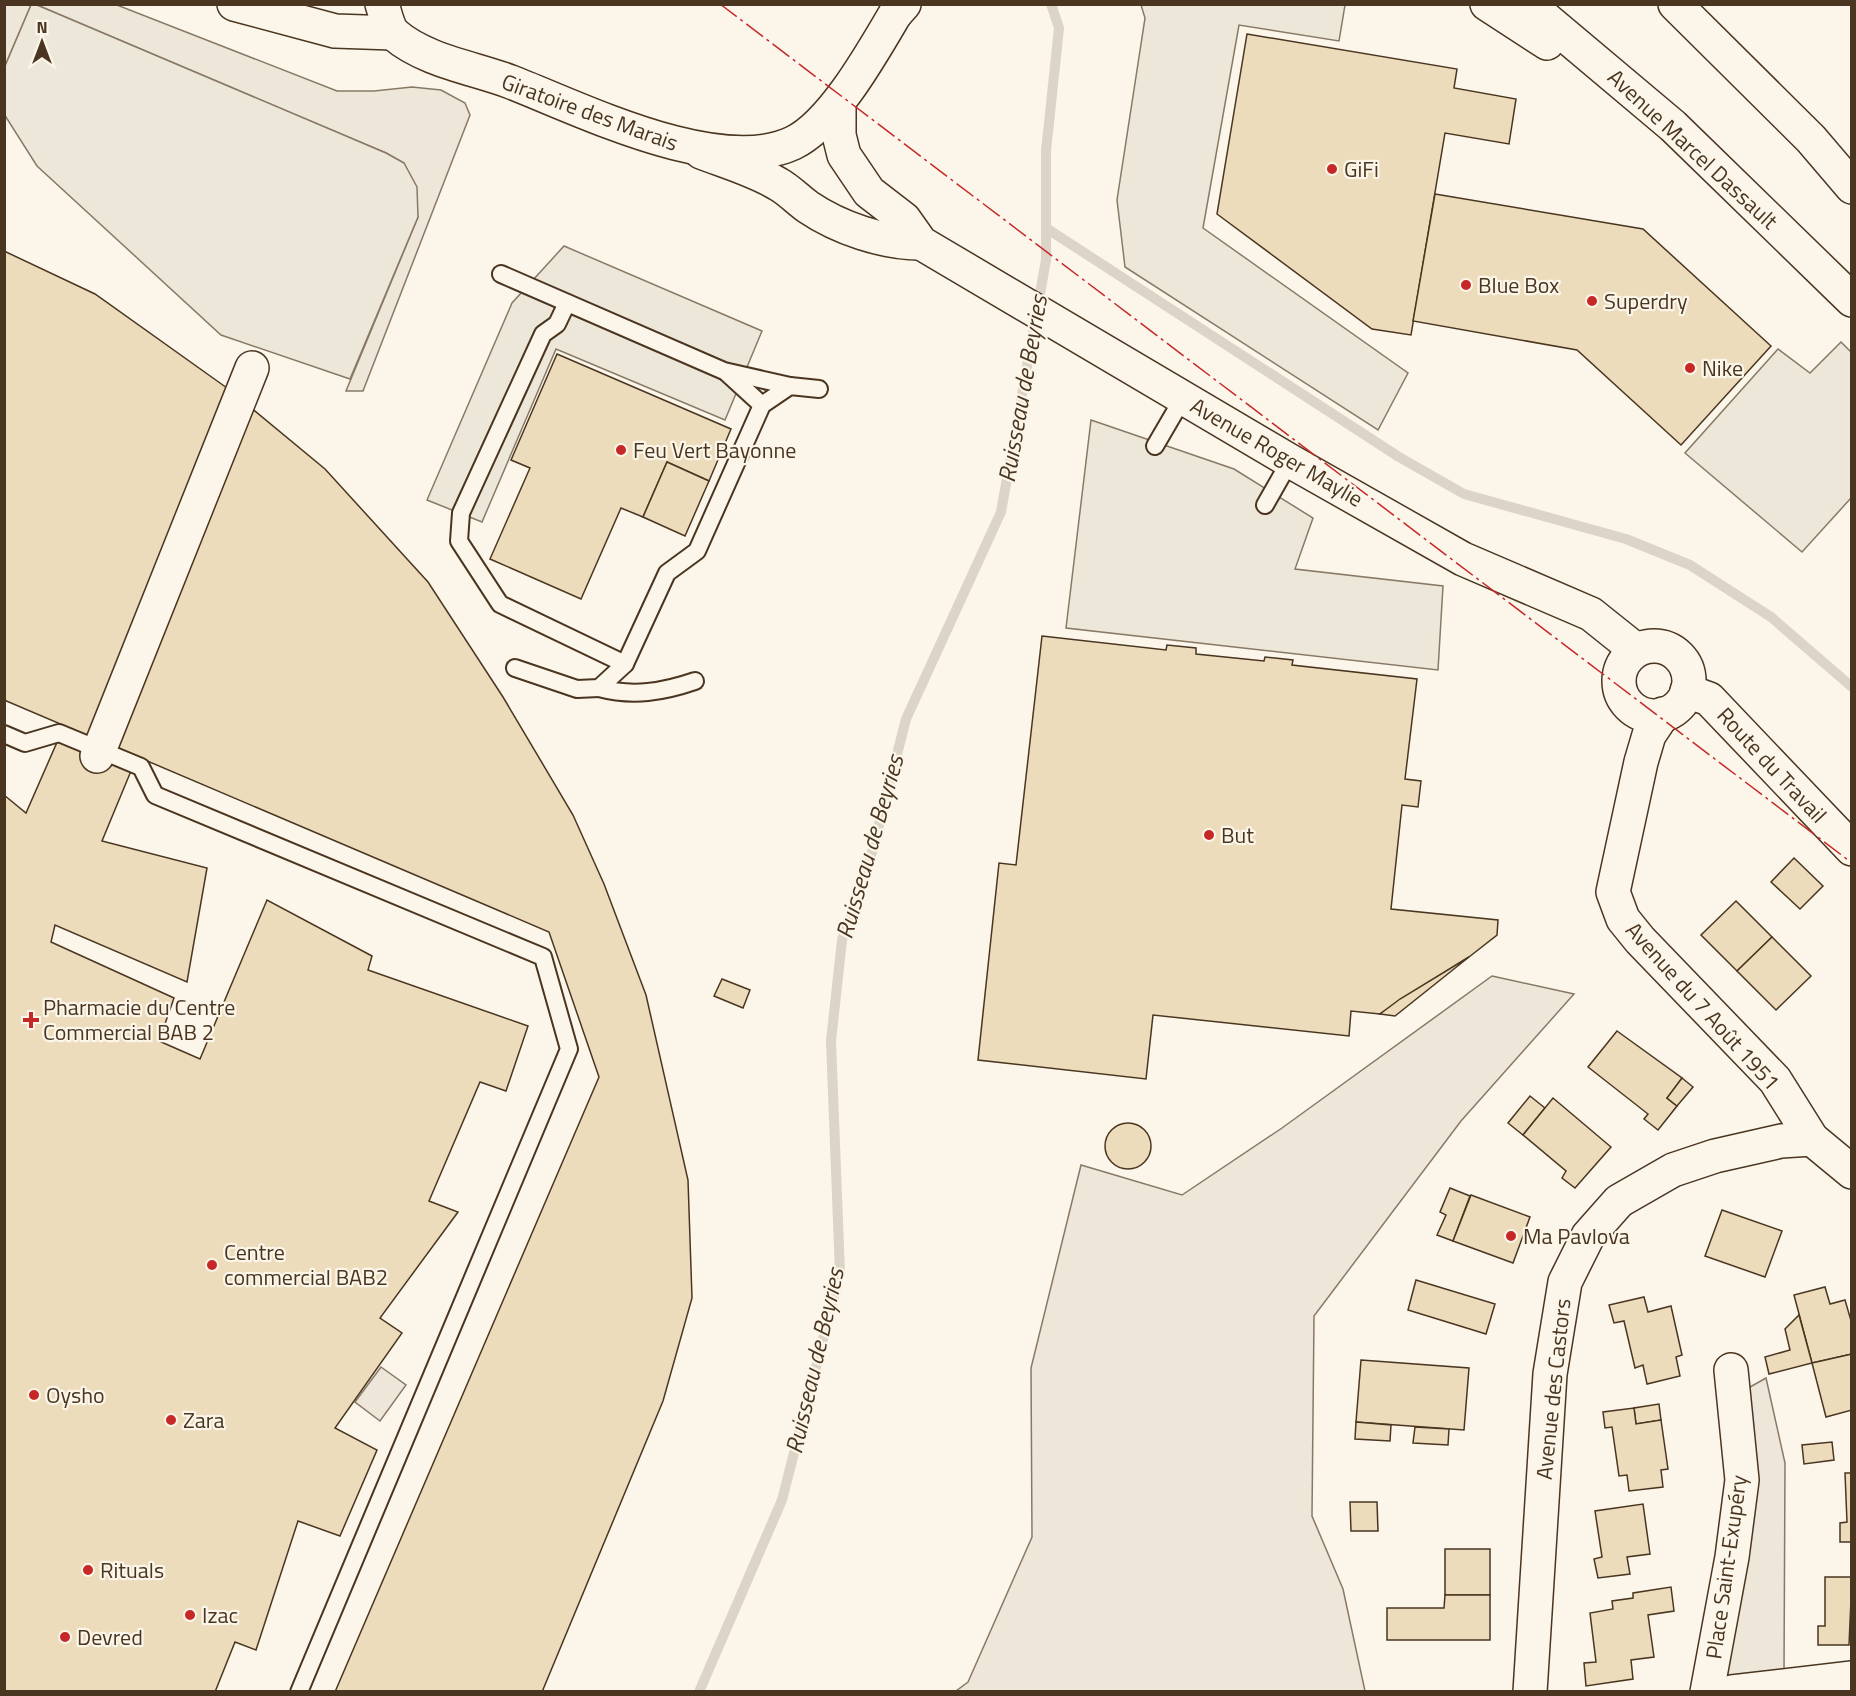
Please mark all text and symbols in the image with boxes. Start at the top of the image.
north arrow [12,12,72,72]
text: N [36,15,48,39]
street label: Avenue Marcel Dassault [1600,61,1786,237]
street label: Giratoire des Marais [497,64,683,160]
place label: GiFi [1344,152,1379,186]
marker: GiFi [1325,162,1339,176]
place label: Blue Box [1478,268,1559,302]
marker: Blue Box [1459,278,1473,292]
place label: Superdry [1604,284,1688,318]
water label: Ruisseau de Beyries [988,291,1056,485]
marker: Superdry [1585,294,1599,308]
place label: Nike [1702,351,1743,385]
marker: Nike [1683,361,1697,375]
street label: Avenue Roger Maylie [1184,389,1370,515]
place label: Feu Vert Bayonne [633,433,796,467]
marker: Feu Vert Bayonne [614,443,628,457]
street label: Route du Travail [1709,699,1835,831]
water label: Ruisseau de Beyries [826,749,913,943]
place label: But [1221,818,1254,852]
marker: But [1202,828,1216,842]
street label: Avenue du 7 Août 1951 [1618,914,1788,1098]
place label: Pharmacie du Centre Commercial BAB 2 [43,990,235,1049]
marker: Pharmacie du Centre Commercial BAB 2 [24,1013,38,1027]
place label: Ma Pavlova [1523,1219,1630,1253]
marker: Ma Pavlova [1504,1229,1518,1243]
place label: Centre commercial BAB2 [224,1235,388,1294]
marker: Centre commercial BAB2 [205,1258,219,1272]
water label: Ruisseau de Beyries [775,1263,853,1457]
street label: Avenue des Castors [1527,1297,1579,1481]
place label: Oysho [46,1378,105,1412]
marker: Oysho [27,1388,41,1402]
place label: Zara [183,1403,224,1437]
marker: Zara [164,1413,178,1427]
street label: Place Saint-Exupéry [1696,1472,1756,1661]
place label: Rituals [100,1553,164,1587]
marker: Rituals [81,1563,95,1577]
place label: Izac [202,1598,238,1632]
marker: Izac [183,1608,197,1622]
place label: Devred [77,1620,143,1654]
marker: Devred [58,1630,72,1644]

